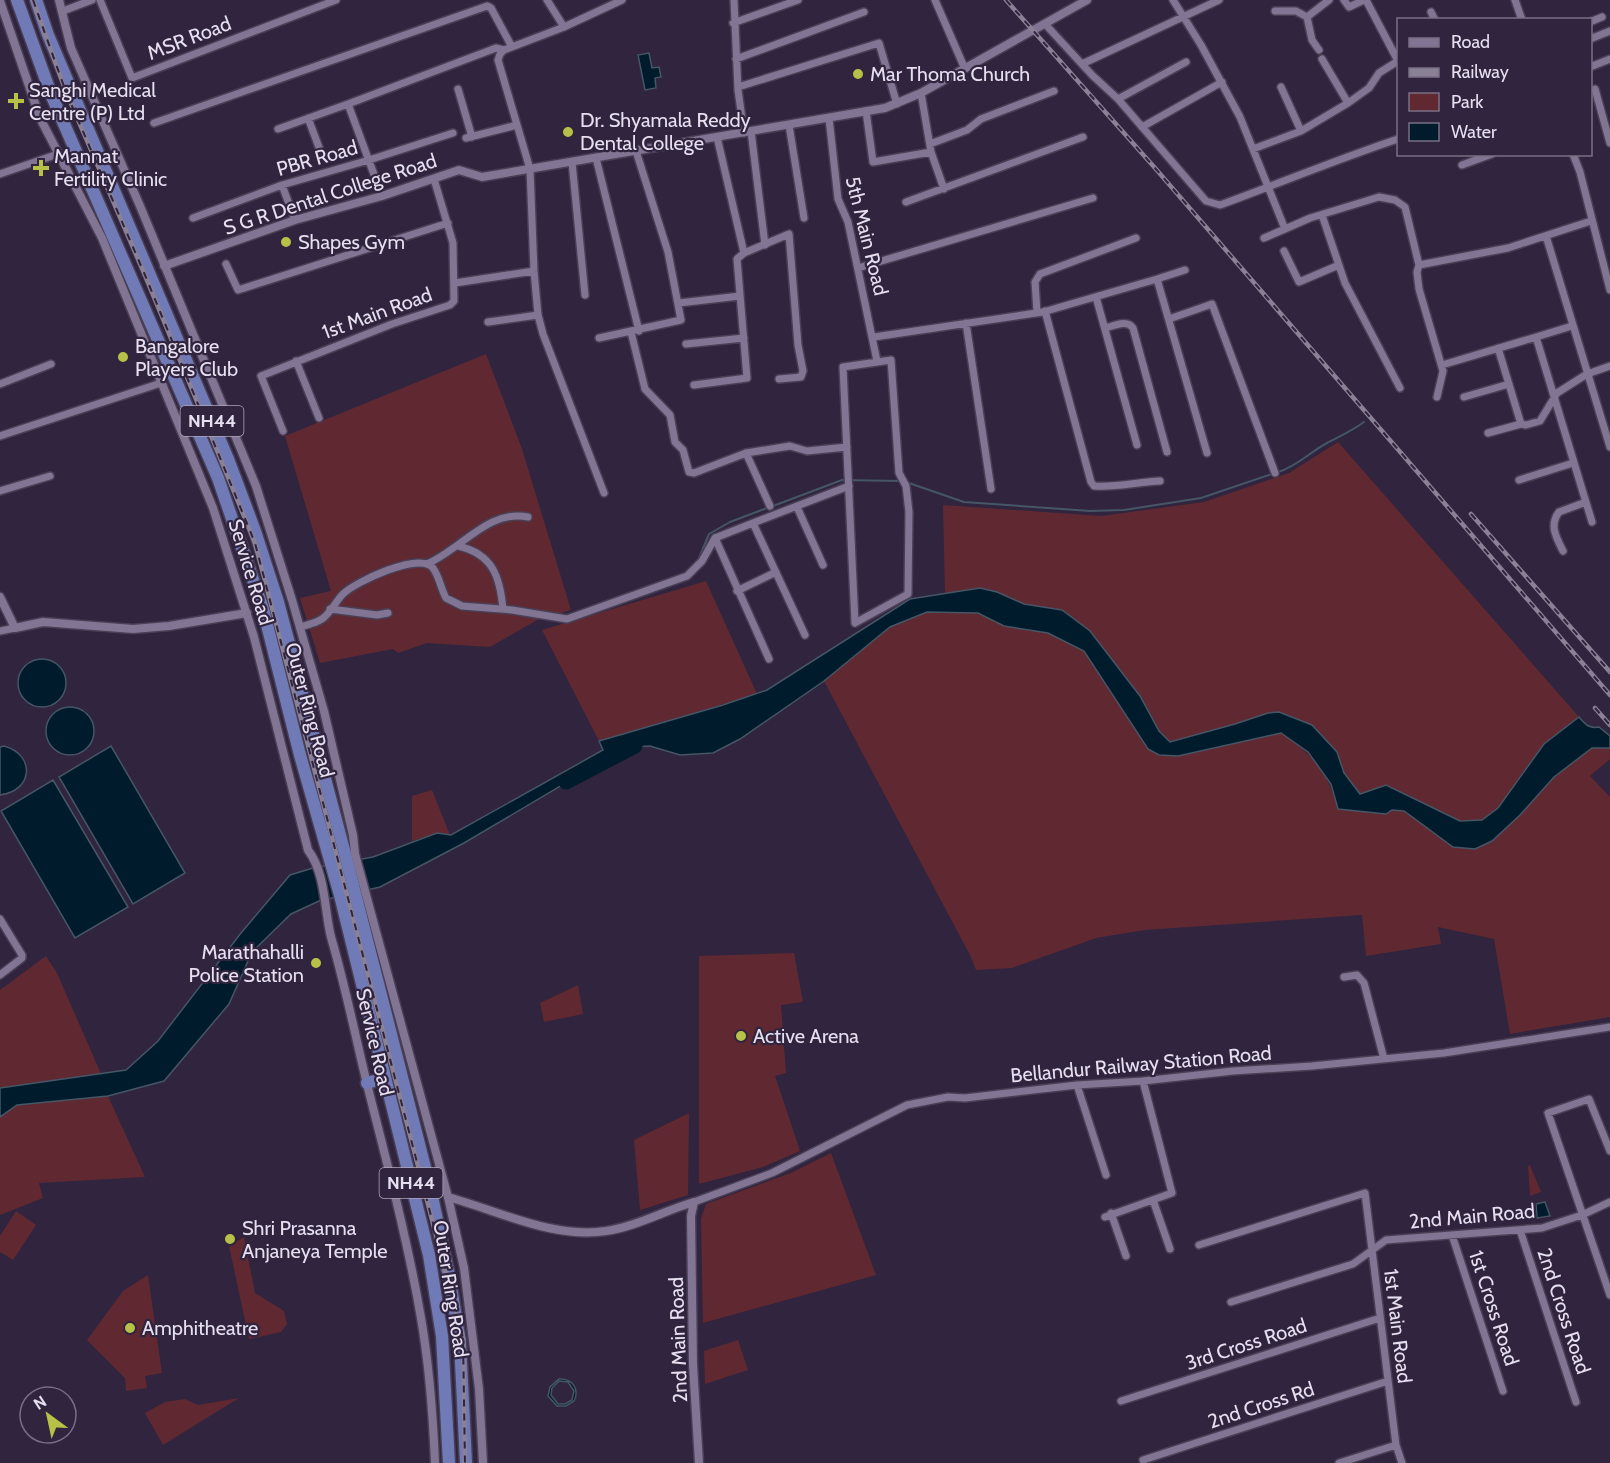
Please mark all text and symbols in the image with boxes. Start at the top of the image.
street label: MSR Road [144,11,234,65]
legend [1397,18,1592,156]
text: Road [1451,31,1490,53]
text: Railway [1451,61,1509,83]
place label: Mar Thoma Church [870,62,1030,86]
marker: Mar Thoma Church [851,67,865,81]
place label: Sanghi Medical Centre (P) Ltd [29,78,156,125]
text: Park [1451,91,1484,113]
marker: Sanghi Medical Centre (P) Ltd [7,92,25,110]
place label: Dr. Shyamala Reddy Dental College [580,108,751,155]
text: Water [1451,121,1497,143]
marker: Dr. Shyamala Reddy Dental College [561,125,575,139]
street label: PBR Road [274,135,360,181]
place label: Mannat Fertility Clinic [54,144,167,191]
street label: S G R Dental College Road [220,148,440,240]
marker: Mannat Fertility Clinic [32,159,50,177]
street label: 5th Main Road [841,174,893,298]
place label: Shapes Gym [298,230,405,254]
marker: Shapes Gym [279,235,293,249]
street label: 1st Main Road [319,282,435,344]
place label: Bangalore Players Club [135,334,238,381]
marker: Bangalore Players Club [116,350,130,364]
road number: NH44 [180,406,244,436]
street label: Service Road [224,516,278,628]
street label: Outer Ring Road [280,640,340,780]
place label: Marathahalli Police Station [189,940,304,987]
marker: Marathahalli Police Station [309,956,323,970]
street label: Service Road [351,986,399,1098]
place label: Active Arena [753,1024,859,1048]
marker: Active Arena [734,1029,748,1043]
street label: Bellandur Railway Station Road [1009,1041,1273,1087]
road number: NH44 [380,1168,442,1198]
street label: 2nd Main Road [1408,1199,1536,1233]
place label: Shri Prasanna Anjaneya Temple [242,1216,388,1263]
street label: Outer Ring Road [428,1219,474,1359]
marker: Shri Prasanna Anjaneya Temple [223,1232,237,1246]
street label: 2nd Cross Road [1532,1245,1596,1377]
street label: 1st Cross Road [1464,1247,1524,1369]
street label: 1st Main Road [1379,1267,1417,1385]
street label: 2nd Main Road [664,1276,692,1404]
street label: 3rd Cross Road [1182,1313,1310,1375]
place label: Amphitheatre [142,1316,258,1340]
marker: Amphitheatre [123,1321,137,1335]
street label: 2nd Cross Rd [1205,1377,1317,1433]
north arrow [18,1385,78,1445]
text: N [30,1392,50,1414]

